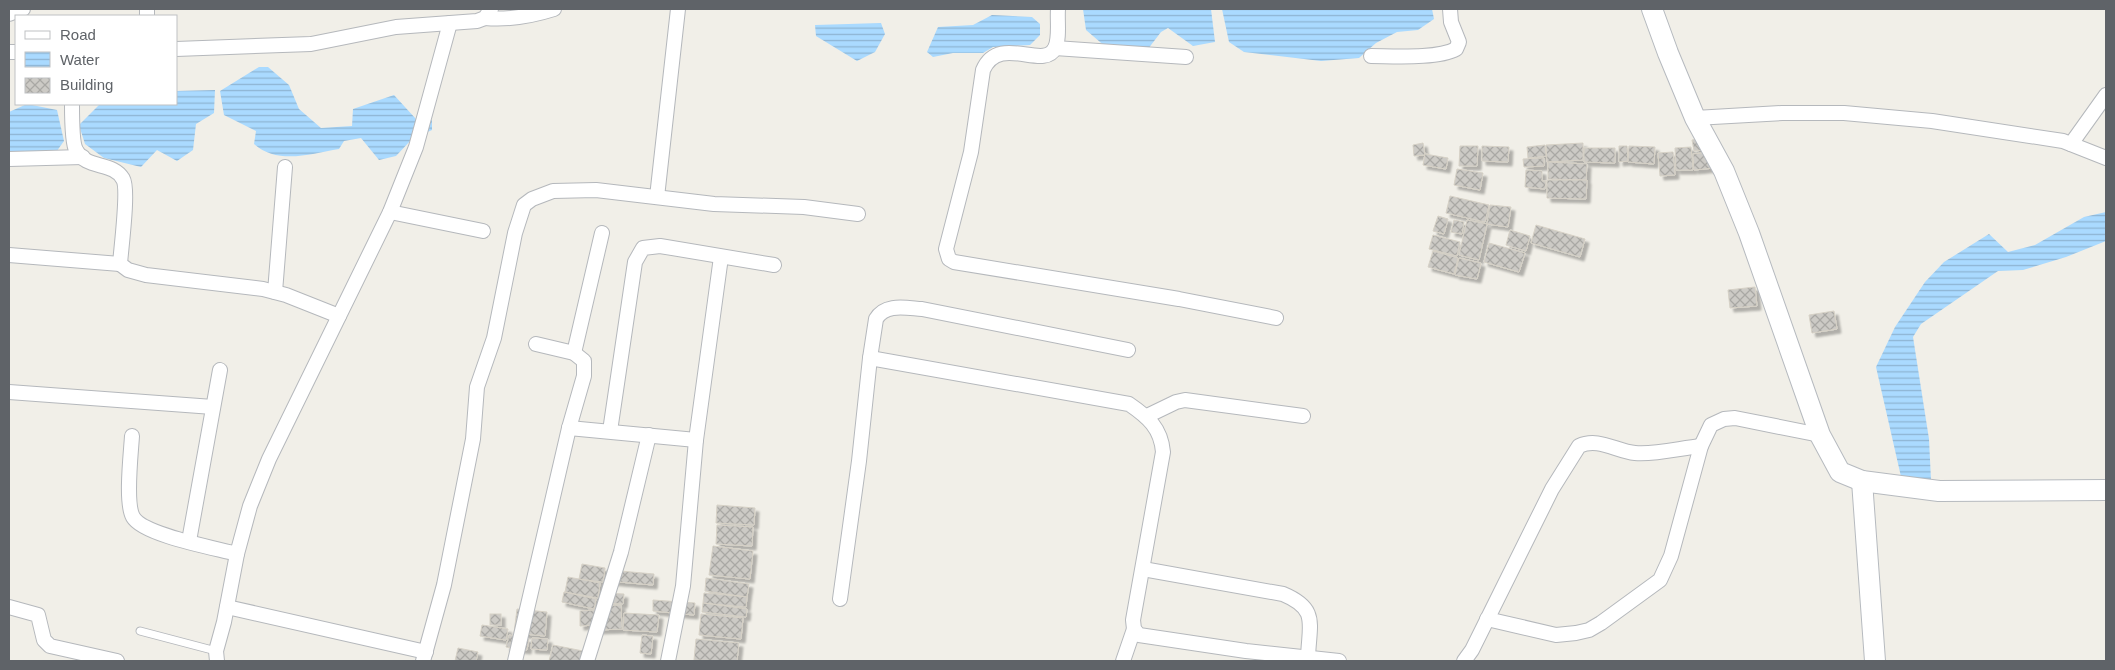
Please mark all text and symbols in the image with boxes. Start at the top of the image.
legend [15,15,178,105]
text: Road [60,26,96,43]
text: Water [60,51,99,68]
text: Building [60,76,113,93]

